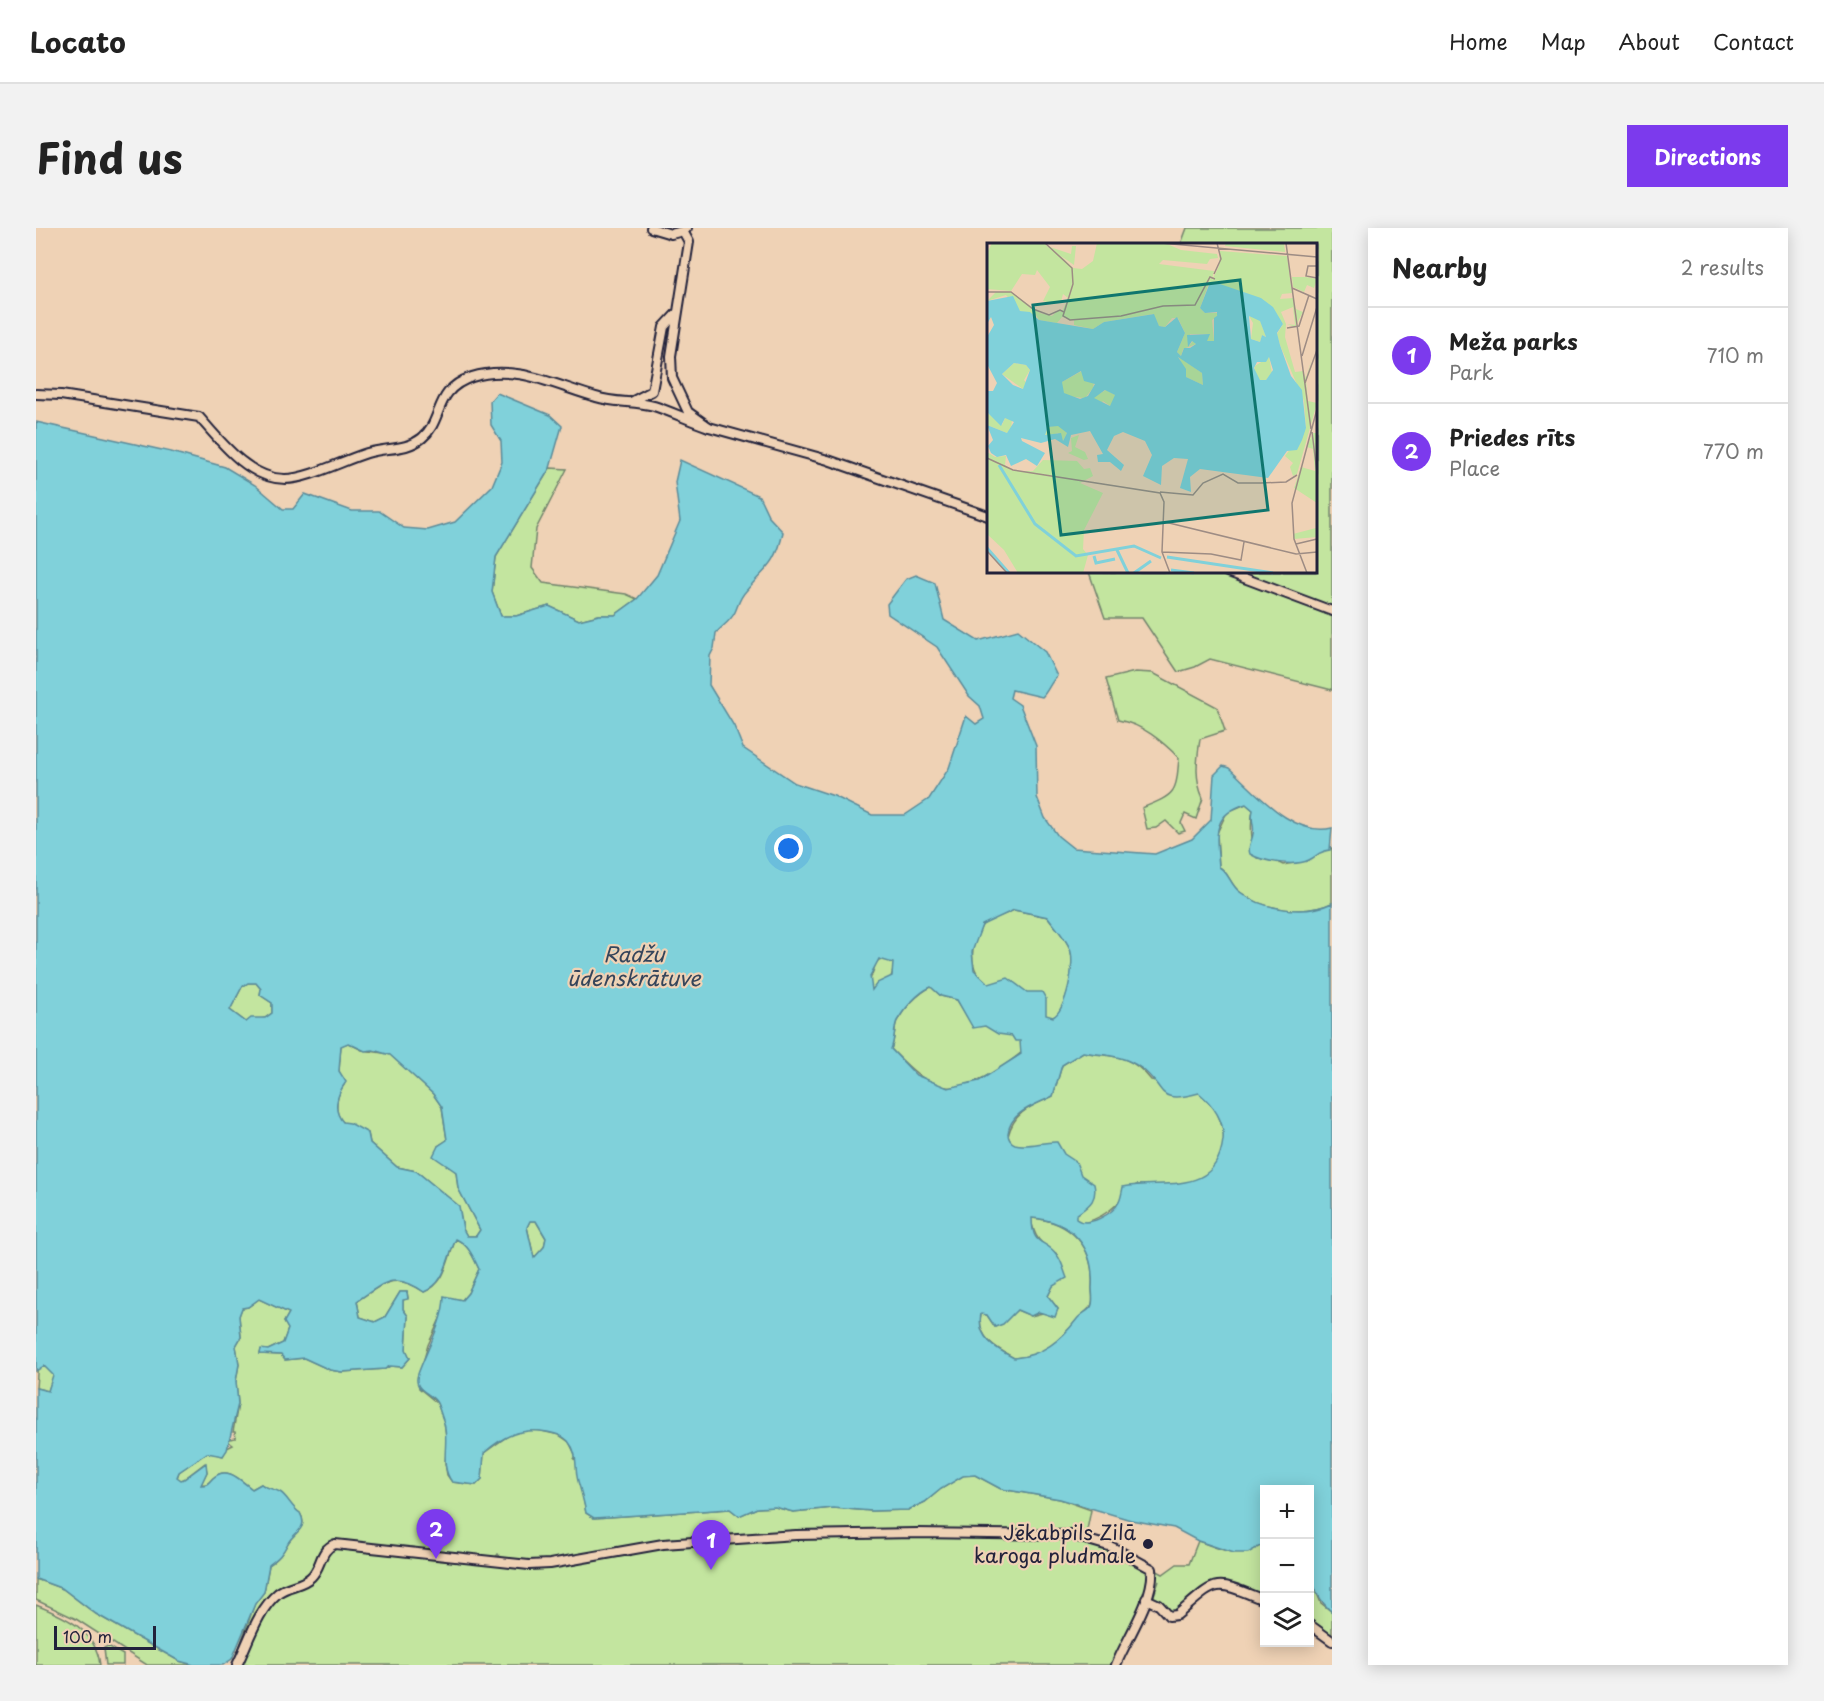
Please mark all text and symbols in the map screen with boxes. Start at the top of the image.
text: Locato [30,20,126,63]
text: Home [1449,25,1508,57]
text: Map [1541,25,1586,57]
text: About [1619,25,1680,57]
text: Contact [1713,25,1794,57]
text: Find us [36,125,183,188]
button: Directions [1627,125,1788,187]
inset map [987,243,1317,573]
text: Nearby [1392,248,1487,287]
text: 2 results [1681,252,1764,282]
text: Meža parks [1449,324,1578,357]
text: 1 [1407,340,1416,370]
text: 710 m [1707,340,1764,370]
text: Park [1449,357,1494,387]
text: Priedes rīts [1449,420,1575,453]
text: 2 [1404,436,1419,466]
text: 770 m [1703,436,1764,466]
text: Place [1449,453,1500,483]
your location [774,834,803,863]
water label: Radžu ūdenskrātuve [567,937,702,993]
map controls [1260,1485,1314,1647]
button: + [1260,1485,1314,1539]
pin: 2 [416,1510,456,1559]
place label: Jēkabpils Zilā karoga pludmale [974,1517,1136,1570]
pin: 1 [692,1520,730,1570]
marker: Jēkabpils Zilā karoga pludmale [1141,1537,1155,1551]
button: − [1260,1539,1314,1593]
button: layers [1260,1593,1314,1647]
scale bar [54,1623,156,1650]
text: 100 m [63,1624,112,1648]

